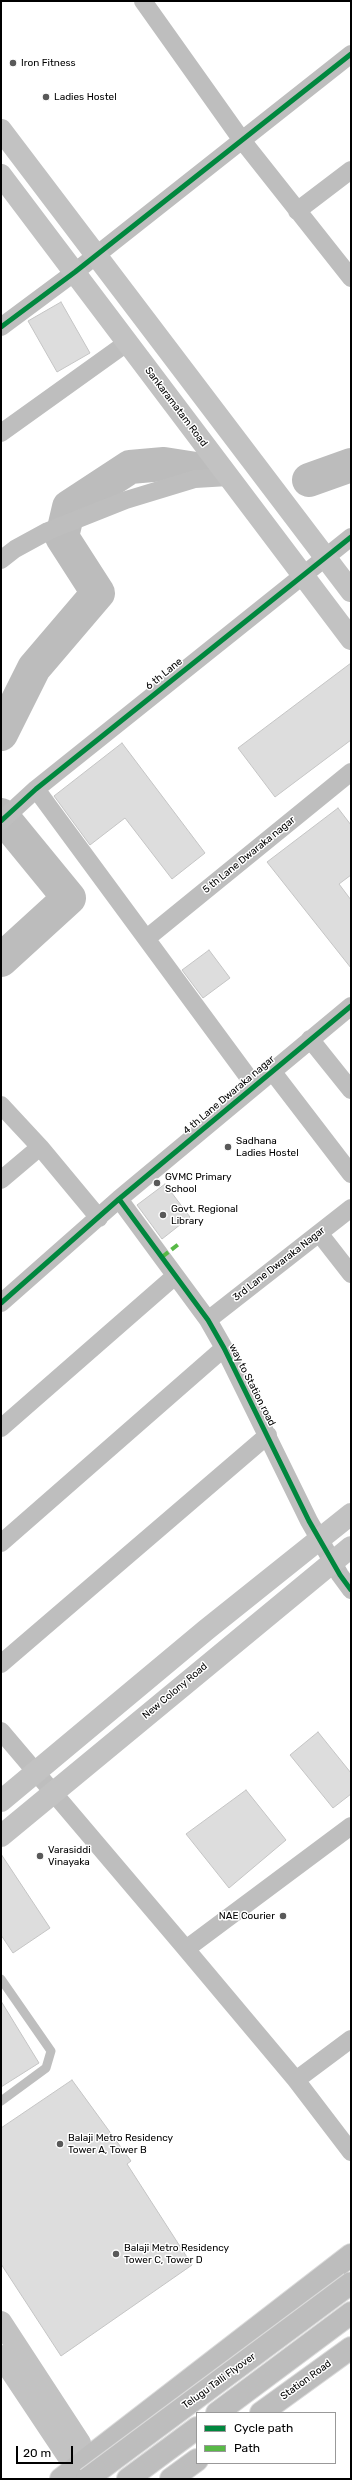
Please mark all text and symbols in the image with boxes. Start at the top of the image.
place label: Iron Fitness [21,57,76,69]
marker: Iron Fitness [8,58,18,68]
place label: Ladies Hostel [54,91,117,103]
marker: Ladies Hostel [41,92,51,102]
street label: Sankaramatam Road [142,365,210,449]
street label: 6 th Lane [143,656,185,692]
street label: 5 th Lane Dwaraka nagar [200,814,298,896]
street label: 4 th Lane Dwaraka nagar [181,1053,277,1137]
place label: Sadhana Ladies Hostel [236,1135,299,1158]
marker: Sadhana Ladies Hostel [223,1142,233,1152]
place label: GVMC Primary School [165,1171,232,1194]
marker: GVMC Primary School [152,1178,162,1188]
place label: Govt. Regional Library [171,1203,238,1226]
marker: Govt. Regional Library [158,1210,168,1220]
street label: 3rd Lane Dwaraka Nagar [231,1224,327,1304]
street label: way to Station road [226,1342,278,1428]
street label: New Colony Road [140,1660,210,1722]
place label: Varasiddi Vinayaka [48,1844,91,1868]
marker: Varasiddi Vinayaka [35,1851,45,1861]
place label: NAE Courier [219,1910,275,1922]
marker: NAE Courier [278,1911,288,1921]
place label: Balaji Metro Residency Tower A, Tower B [68,2132,173,2156]
marker: Balaji Metro Residency Tower A, Tower B [55,2139,65,2149]
place label: Balaji Metro Residency Tower C, Tower D [124,2242,229,2266]
marker: Balaji Metro Residency Tower C, Tower D [111,2249,121,2259]
street label: Telugu Talli Flyover [180,2350,258,2412]
street label: Station Road [278,2358,334,2402]
legend [196,2412,336,2464]
text: Cycle path [234,2421,293,2435]
scale bar [18,2438,75,2464]
text: Path [234,2441,260,2455]
text: 20 m [23,2446,51,2460]

